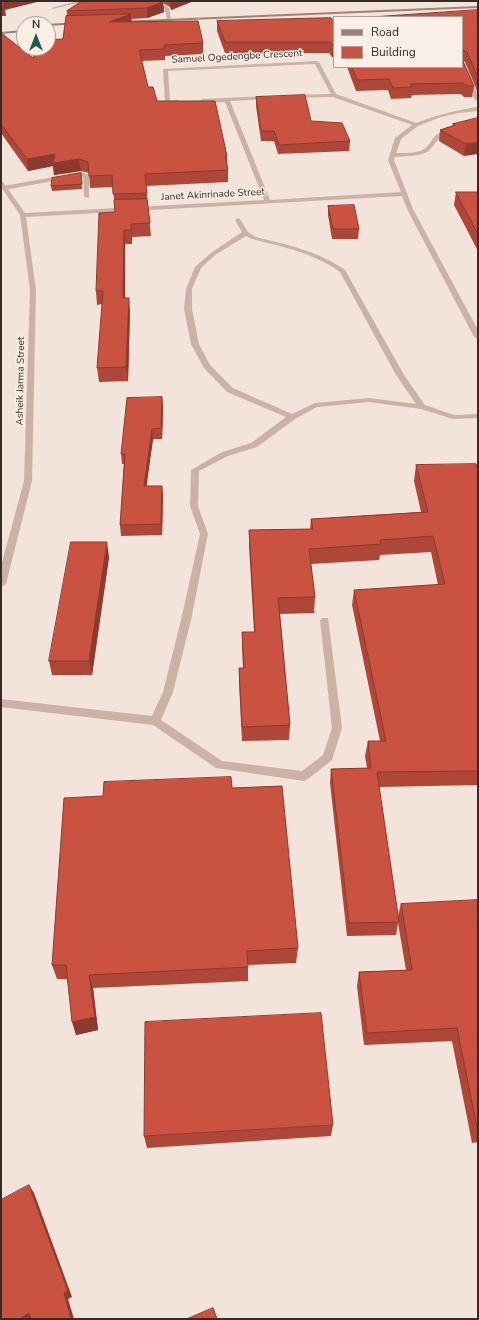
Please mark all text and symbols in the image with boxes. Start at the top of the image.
north arrow [16,16,56,56]
legend [333,16,463,68]
text: N [32,17,40,32]
text: Road [371,24,399,40]
text: Building [371,44,416,60]
street label: Samuel Ogedengbe Crescent [171,48,303,66]
street label: Janet Akinrinade Street [161,186,265,204]
street label: Asheik Jarma Street [14,337,28,425]

